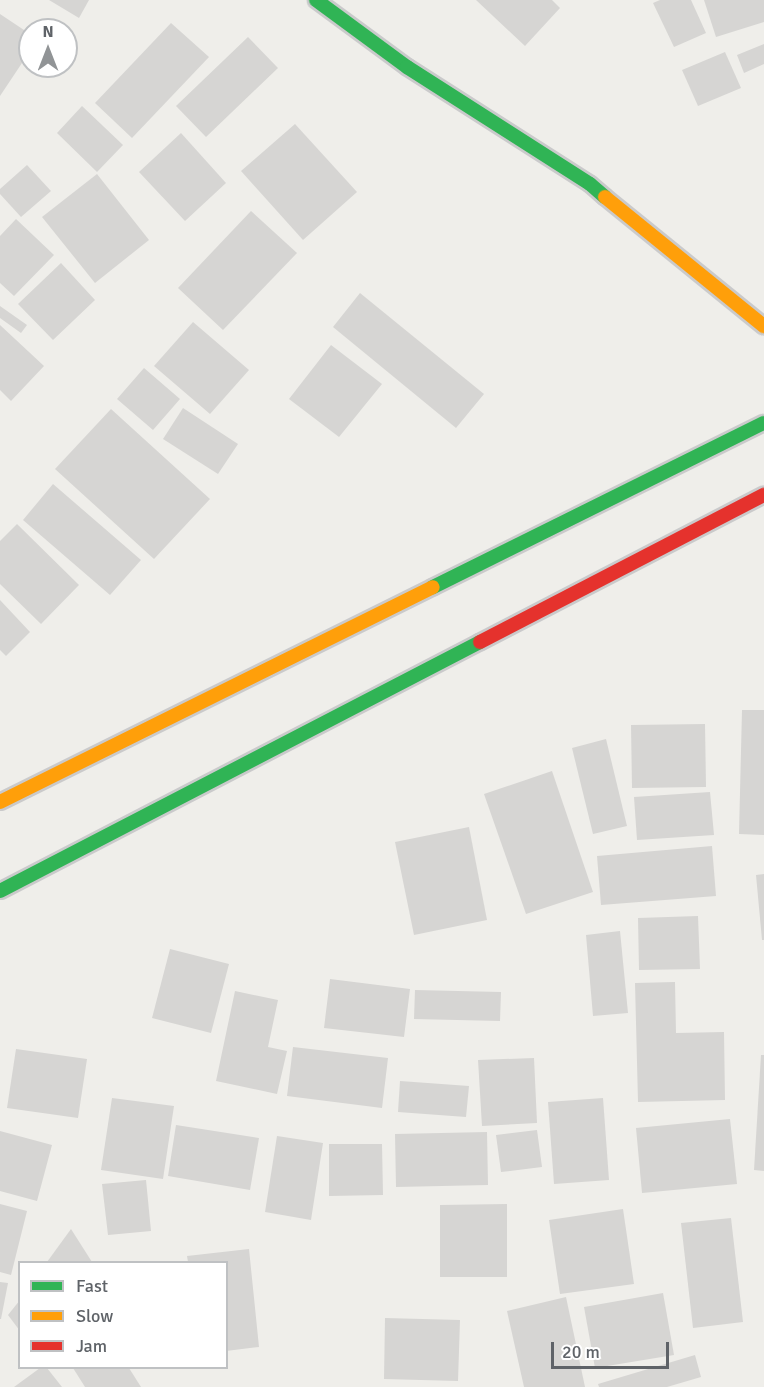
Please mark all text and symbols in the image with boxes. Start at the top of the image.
north arrow [18,18,78,78]
text: N [42,22,54,42]
legend [18,1261,228,1369]
text: Fast [76,1275,108,1297]
text: Slow [76,1305,113,1327]
scale bar [554,1330,672,1368]
text: Jam [76,1335,107,1357]
text: 20 m [562,1341,600,1363]

